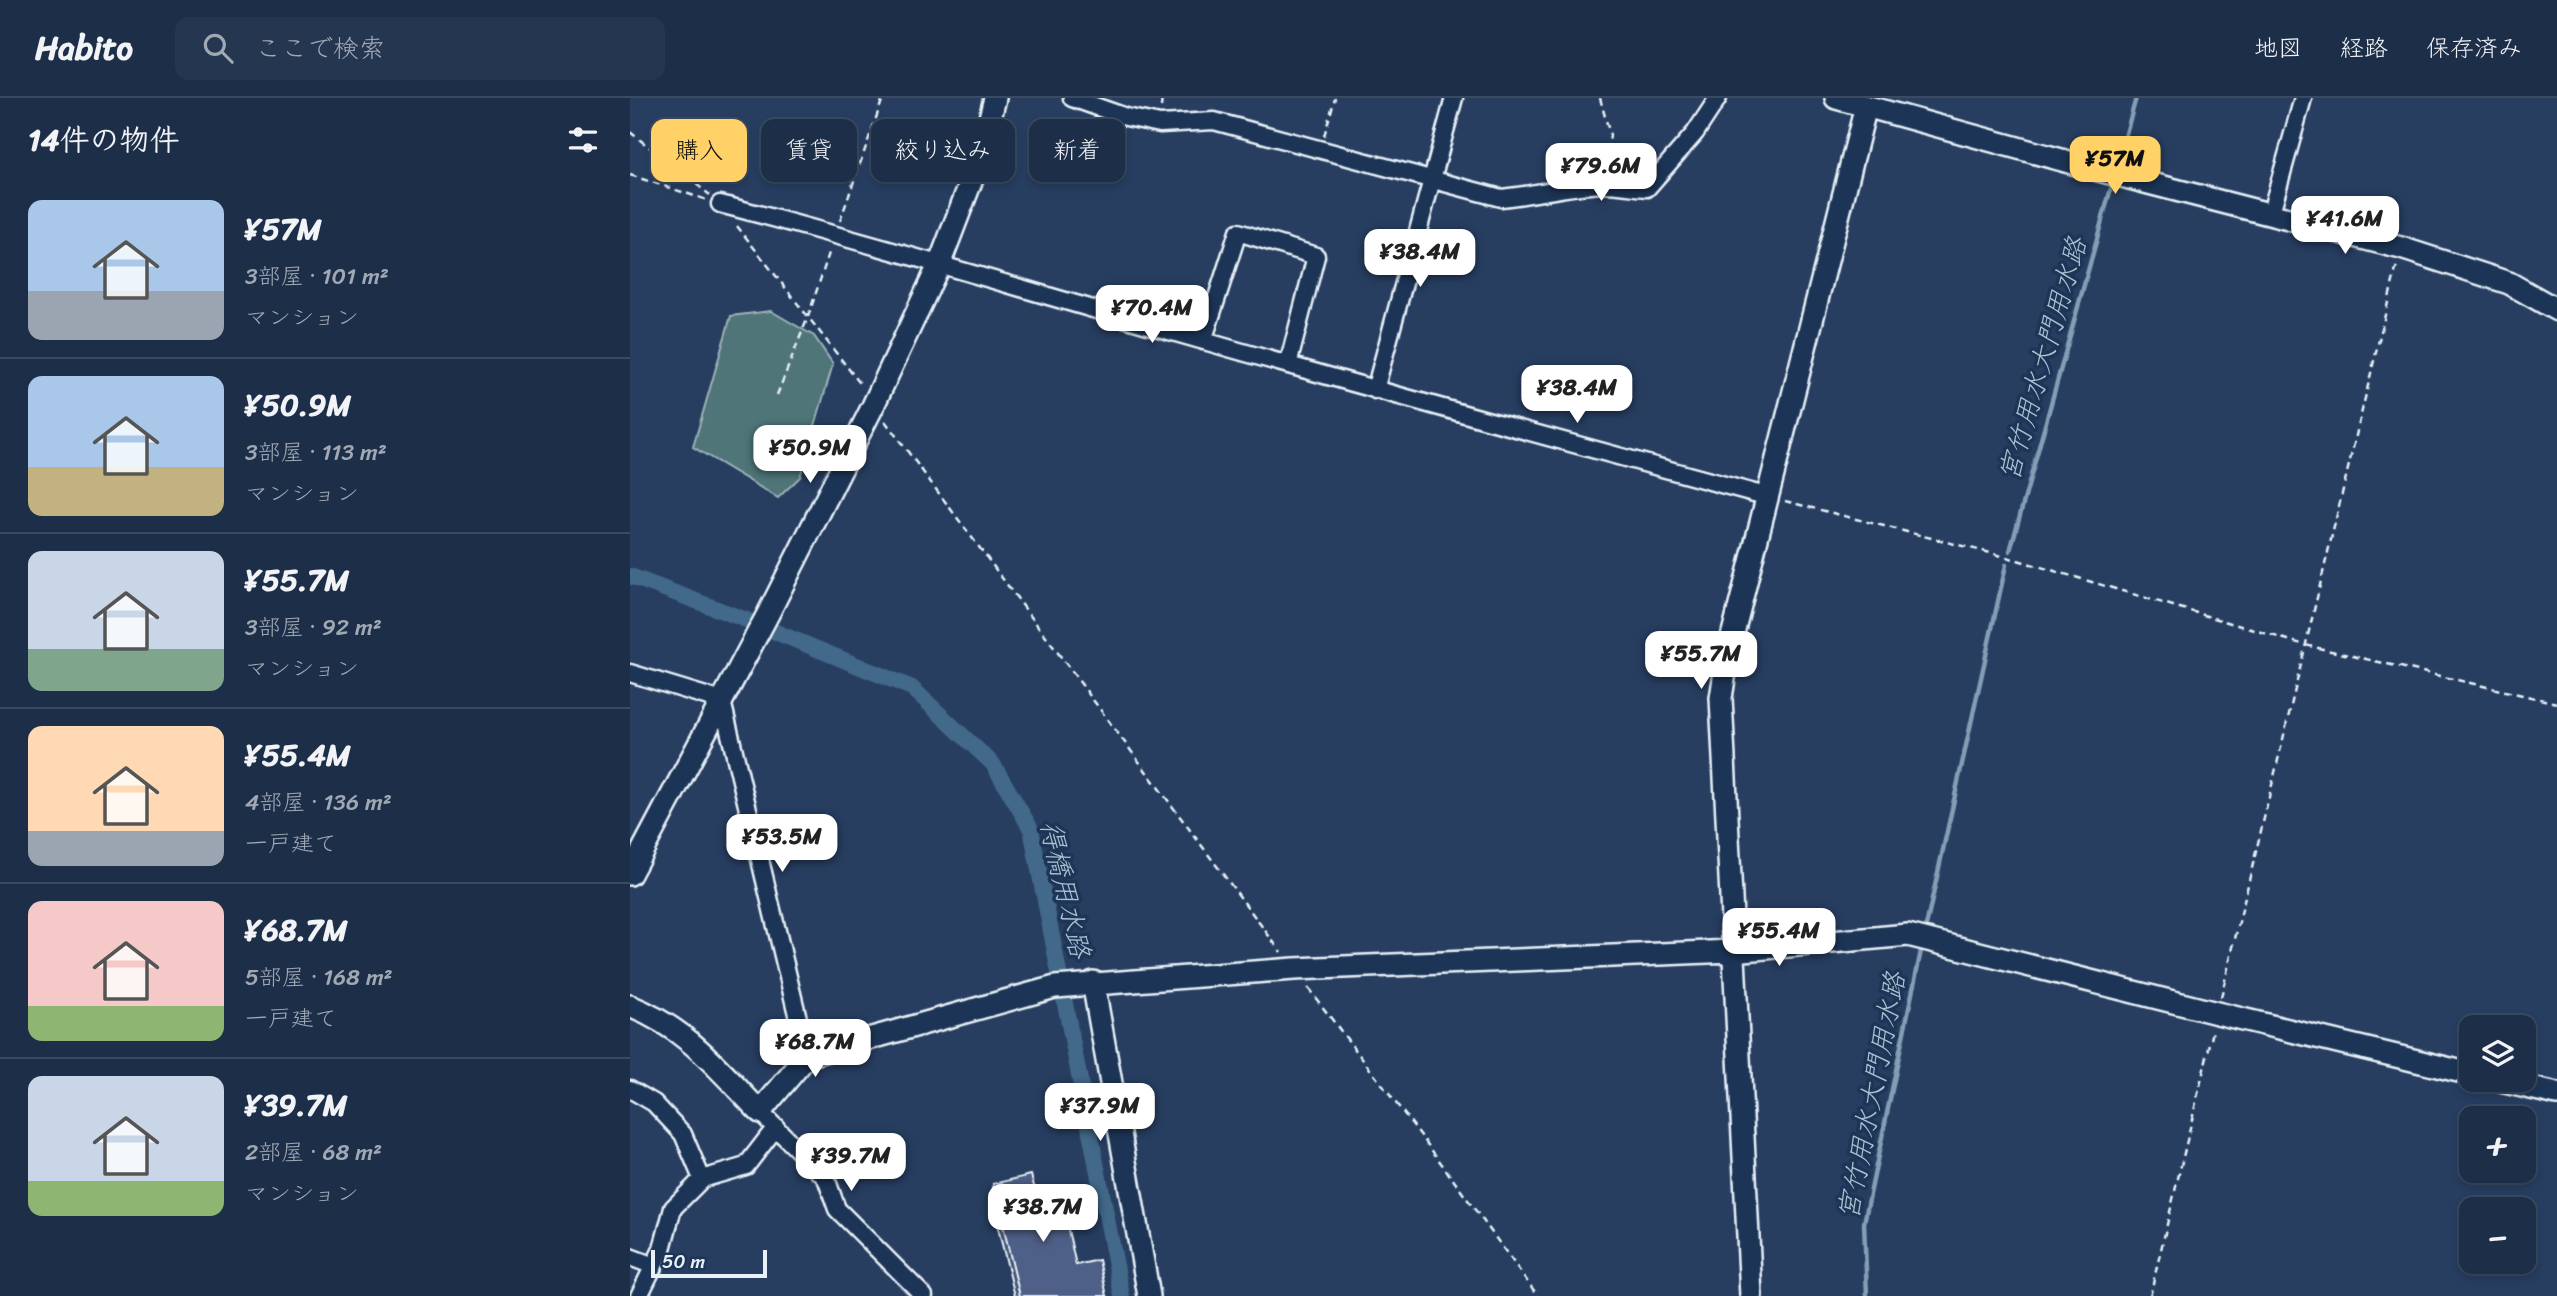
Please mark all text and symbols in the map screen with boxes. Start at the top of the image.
search box [175,17,665,80]
text: Habito [35,19,133,77]
text: ここで検索 [255,25,385,71]
text: 地図 [2254,27,2302,69]
text: 経路 [2340,27,2388,69]
text: 保存済み [2426,27,2522,69]
icon: search [199,29,237,67]
text: 14件の物件 [28,113,180,167]
chip: 購入 [651,119,747,182]
chip: 賃貸 [761,119,857,182]
chip: 絞り込み [871,119,1015,182]
chip: 新着 [1029,119,1125,182]
icon: filters [564,121,602,159]
pin: ¥57M [2074,136,2156,196]
text: ¥57M [2086,138,2144,179]
pin: ¥79.6M [1544,144,1658,203]
text: ¥79.6M [1562,145,1640,186]
pin: ¥41.6M [2288,197,2402,256]
text: ¥41.6M [2307,198,2383,239]
text: ¥57M [245,202,322,256]
icon: home [84,228,168,312]
water label: 宮竹用水大門用水路 [1984,229,2101,487]
pin: ¥38.4M [1363,230,1477,289]
text: ¥38.4M [1380,231,1460,272]
text: 3部屋 · 101 m² [245,256,389,297]
pin: ¥70.4M [1095,286,1209,345]
text: ¥70.4M [1112,287,1192,328]
text: マンション [245,297,359,338]
pin: ¥38.4M [1520,366,1634,425]
text: ¥38.4M [1537,367,1617,408]
text: ¥50.9M [245,378,351,432]
icon: home [84,404,168,488]
pin: ¥50.9M [753,426,867,485]
text: ¥50.9M [769,427,851,468]
text: 3部屋 · 113 m² [245,432,387,473]
text: マンション [245,473,359,514]
text: ¥55.7M [245,553,349,607]
icon: home [84,579,168,663]
text: 3部屋 · 92 m² [245,607,382,648]
pin: ¥55.7M [1644,632,1758,691]
text: ¥55.7M [1661,633,1741,674]
text: マンション [245,648,359,689]
text: ¥55.4M [245,728,351,782]
icon: home [84,754,168,838]
text: 4部屋 · 136 m² [245,782,392,823]
pin: ¥53.5M [725,814,839,874]
water label: 得橋用水路 [1026,815,1106,965]
text: ¥53.5M [742,816,822,857]
text: 一戸建て [245,823,337,864]
text: ¥68.7M [245,903,347,957]
pin: ¥55.4M [1722,908,1836,968]
text: ¥55.4M [1739,910,1819,951]
icon: home [84,929,168,1013]
text: 5部屋 · 168 m² [245,957,393,998]
water label: 宮竹用水大門用水路 [1823,966,1920,1224]
text: 一戸建て [245,998,337,1039]
map controls [2459,1015,2536,1274]
button: layers [2459,1015,2536,1092]
pin: ¥68.7M [758,1020,872,1079]
text: ¥68.7M [776,1021,854,1062]
text: ¥39.7M [245,1078,347,1132]
pin: ¥37.9M [1043,1084,1157,1143]
text: ¥37.9M [1061,1085,1139,1126]
icon: home [84,1104,168,1188]
button: + [2459,1106,2536,1183]
text: 2部屋 · 68 m² [245,1132,382,1173]
pin: ¥39.7M [794,1134,908,1193]
text: ¥39.7M [812,1135,890,1176]
text: マンション [245,1173,359,1214]
pin: ¥38.7M [986,1184,1100,1244]
text: ¥38.7M [1004,1186,1082,1227]
button: − [2459,1197,2536,1274]
text: 50 m [662,1245,705,1278]
scale bar [651,1247,766,1279]

